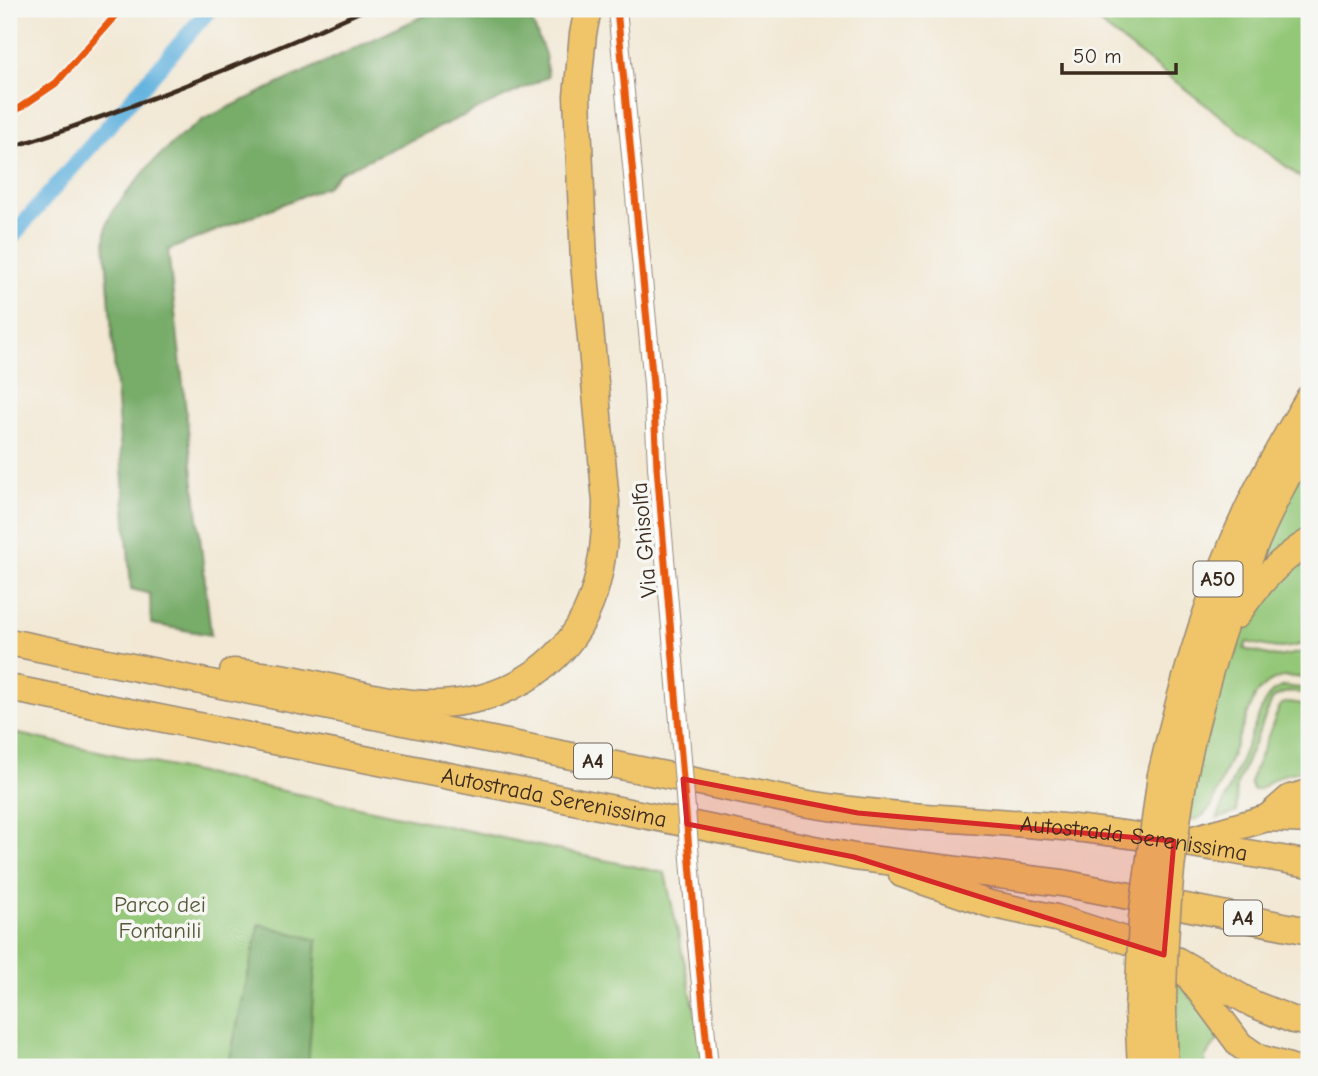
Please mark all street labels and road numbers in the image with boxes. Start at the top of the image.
street label: Via Ghisolfa [626,481,662,599]
road number: A50 [1194,562,1242,596]
road number: A4 [574,744,612,778]
street label: Autostrada Serenissima [439,761,669,833]
street label: Autostrada Serenissima [1019,810,1250,866]
road number: A4 [1224,900,1262,936]

